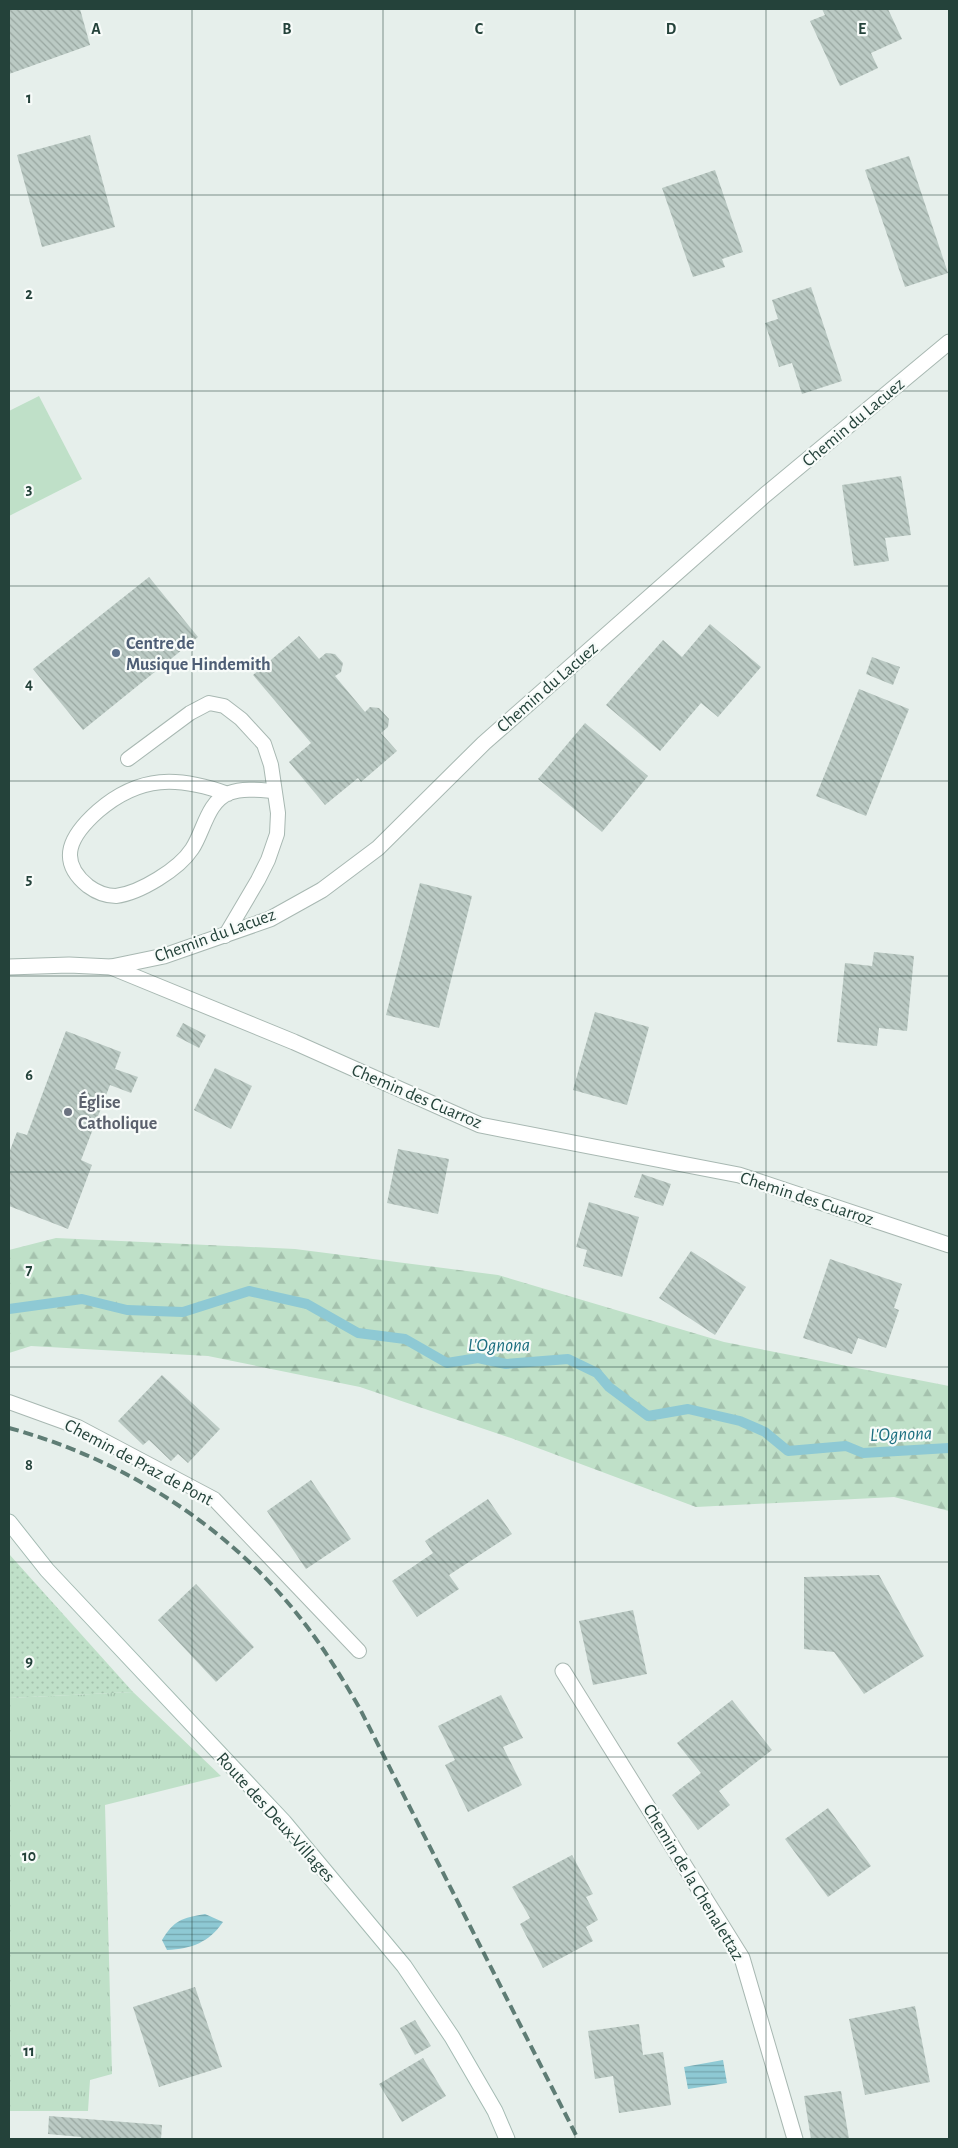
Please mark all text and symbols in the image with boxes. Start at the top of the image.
text: A [91,21,101,37]
text: B [282,21,292,37]
text: C [475,21,484,37]
text: D [666,21,677,37]
text: E [858,21,866,37]
text: 1 [26,90,32,106]
text: 2 [25,286,33,302]
street label: Chemin du Lacuez [799,375,908,471]
text: 3 [26,481,33,497]
place label: Centre de Musique Hindemith [126,635,271,674]
street label: Chemin du Lacuez [494,639,602,736]
marker: Centre de Musique Hindemith [110,647,122,659]
text: 4 [25,676,33,692]
text: 5 [26,871,33,887]
street label: Chemin du Lacuez [153,906,278,966]
street label: Chemin des Cuarroz [349,1061,484,1132]
text: 6 [25,1067,33,1083]
place label: Église Catholique [78,1091,157,1133]
marker: Église Catholique [62,1106,74,1118]
street label: Chemin des Cuarroz [738,1169,876,1229]
text: 7 [26,1262,33,1278]
water label: L'Ognona [468,1336,530,1355]
street label: Chemin de Praz de Pont [61,1416,216,1510]
water label: L'Ognona [870,1424,933,1445]
text: 8 [25,1457,33,1473]
text: 9 [25,1653,33,1669]
street label: Route des Deux-Villages [213,1749,338,1886]
street label: Chemin de la Chenalettaz [639,1801,747,1964]
text: 10 [22,1848,36,1864]
text: 11 [23,2043,35,2059]

